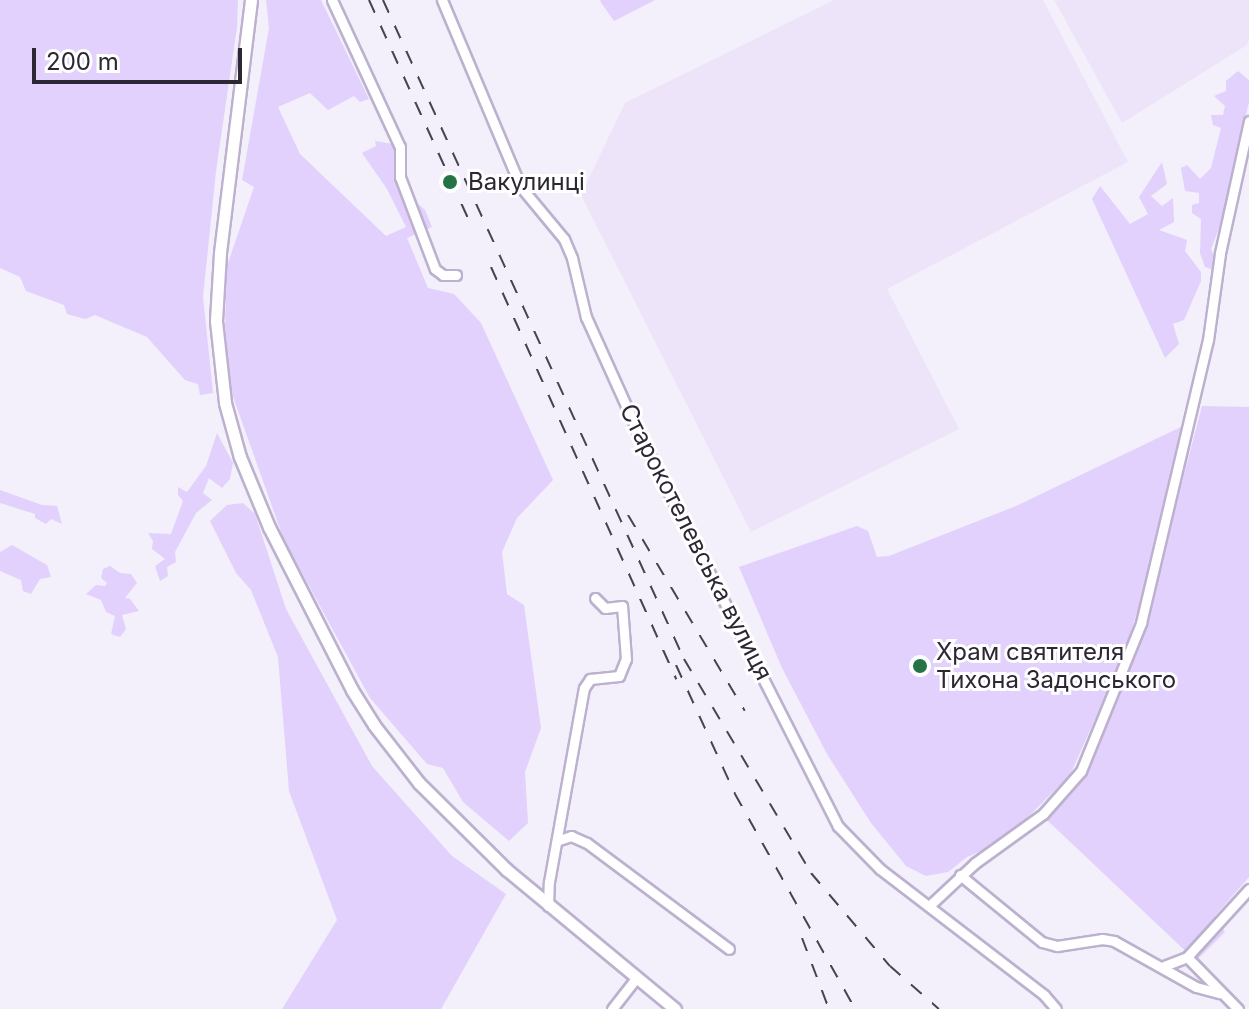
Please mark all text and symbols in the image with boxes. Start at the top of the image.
scale bar [36,32,246,82]
text: 200 m [46,47,119,76]
place label: Вакулинці [468,168,585,196]
marker: Вакулинці [439,171,461,193]
street label: Старокотелевська вулиця [614,399,778,685]
place label: Храм святителя Тихона Задонського [936,638,1176,694]
marker: Храм святителя Тихона Задонського [911,657,929,675]

